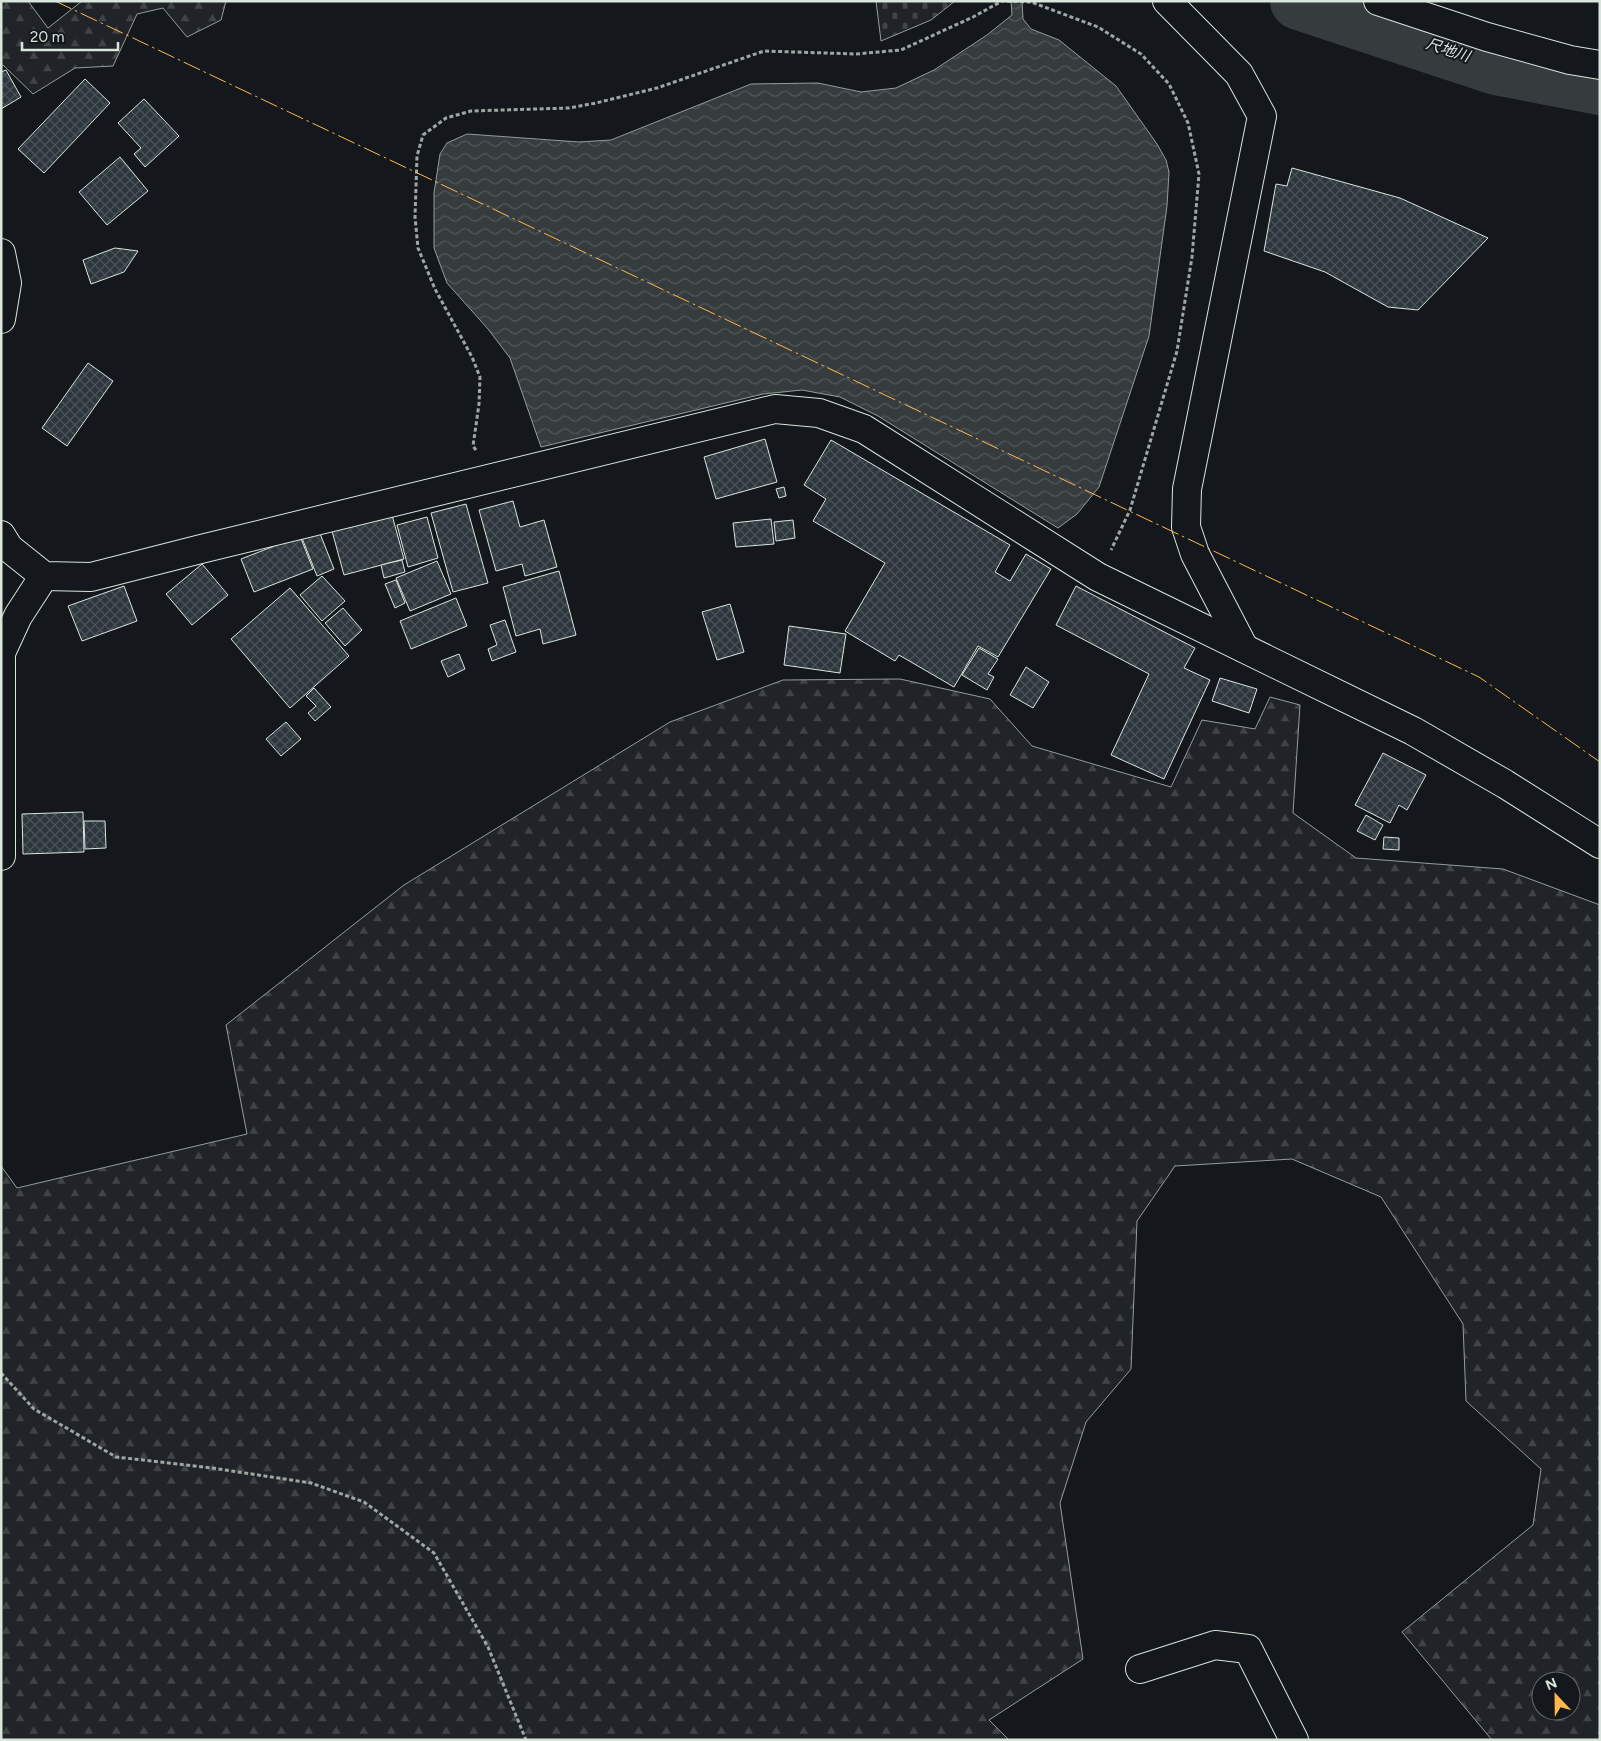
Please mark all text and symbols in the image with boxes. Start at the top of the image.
scale bar [22,20,119,52]
text: 20 m [30,28,64,46]
water label: 尺地川 [1424,34,1474,66]
north arrow [1531,1671,1581,1721]
text: N [1543,1675,1560,1694]

